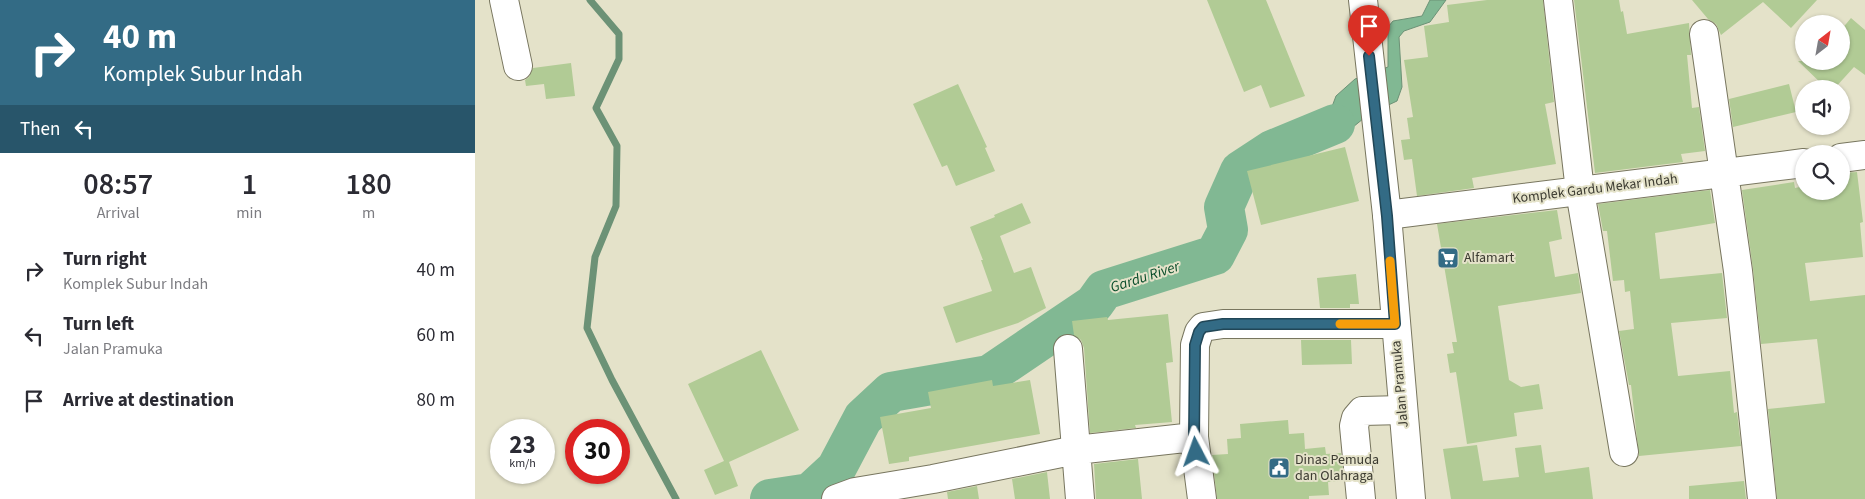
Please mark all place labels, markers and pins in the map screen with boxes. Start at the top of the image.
pin [1348,5,1390,56]
supermarket icon: Alfamart [1436,246,1460,270]
place label: Alfamart [1464,248,1515,268]
place label: Dinas Pemuda dan Olahraga [1295,450,1379,486]
public building icon: Dinas Pemuda dan Olahraga [1267,456,1291,480]

